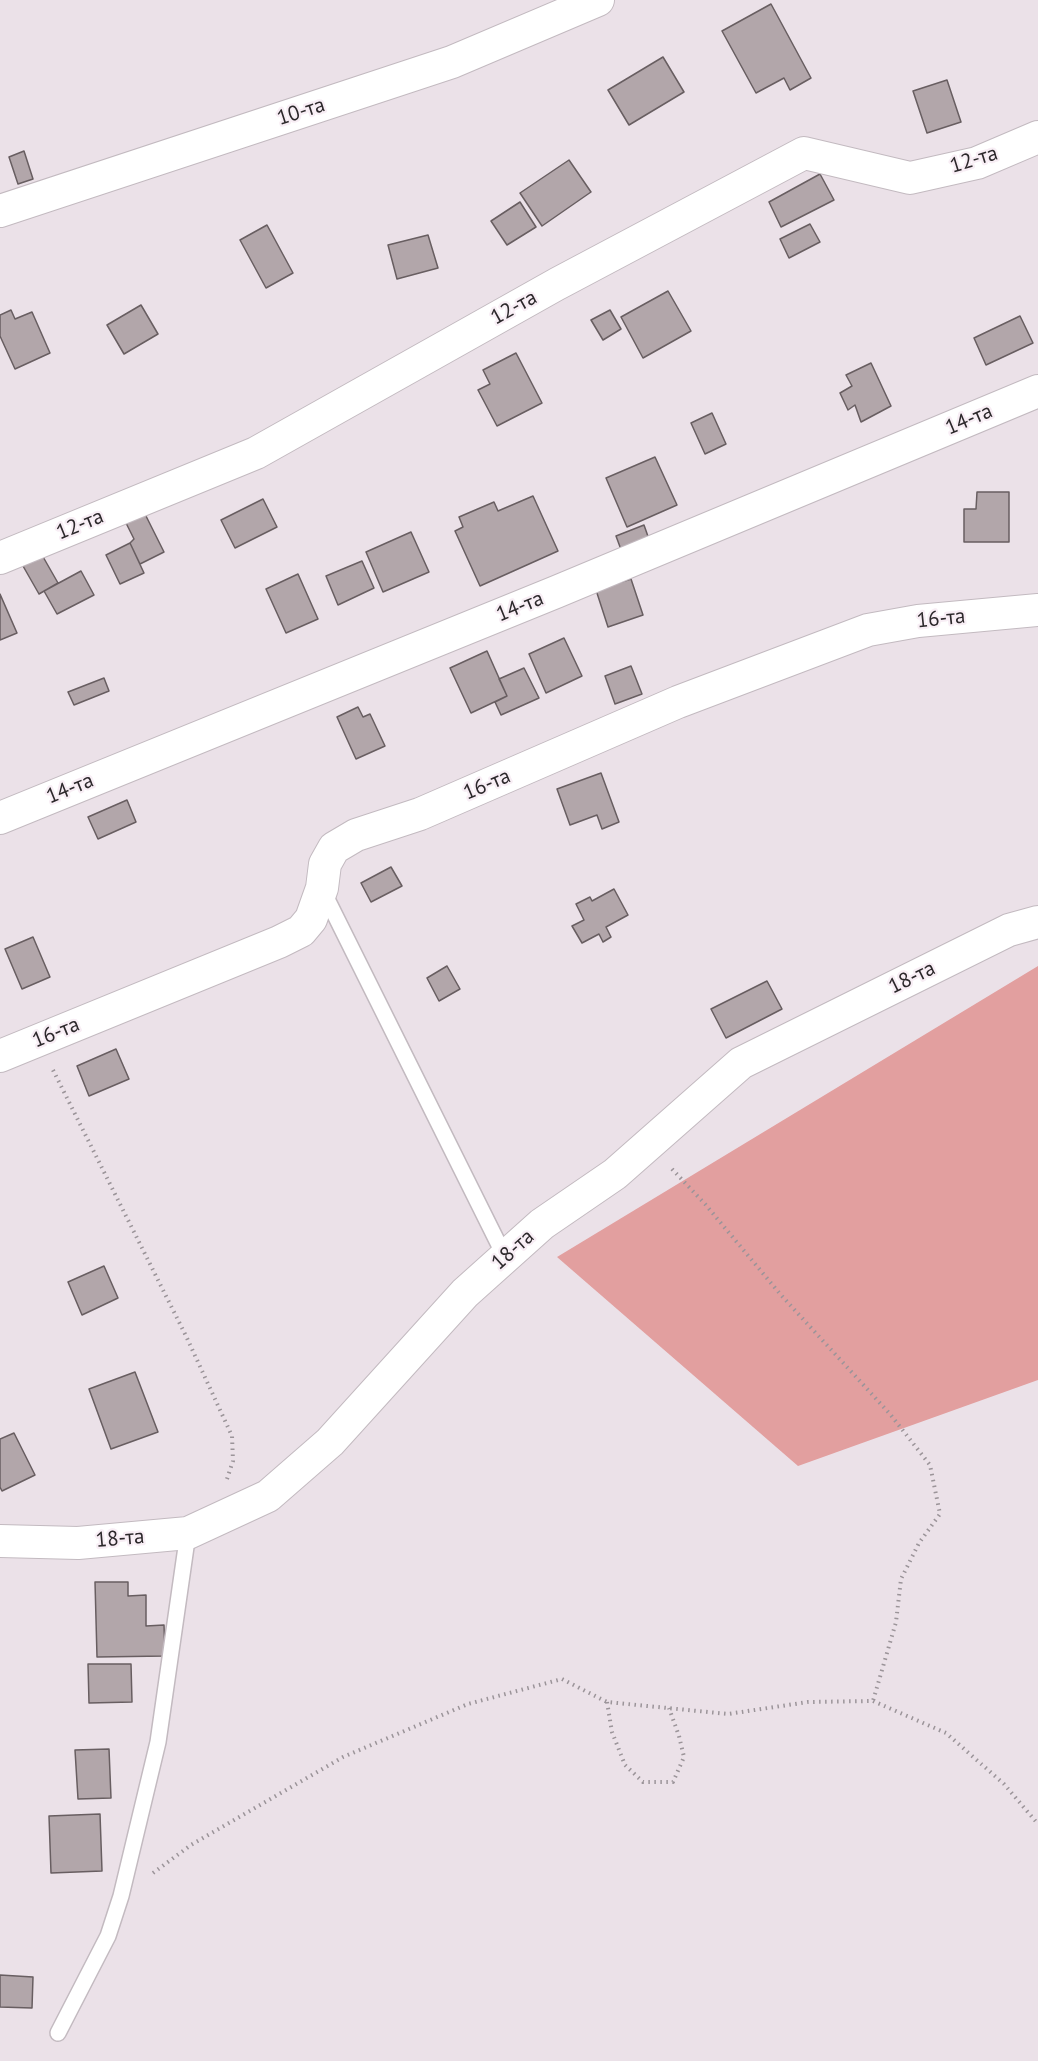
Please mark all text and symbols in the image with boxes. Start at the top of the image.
street label: 10-та [274,92,328,132]
street label: 12-та [947,141,1001,179]
street label: 12-та [487,285,541,331]
street label: 14-та [942,399,996,441]
street label: 12-та [53,504,107,546]
street label: 14-та [493,586,547,628]
street label: 16-та [915,604,967,634]
street label: 16-та [460,764,514,806]
street label: 14-та [43,768,97,810]
street label: 18-та [885,956,939,1000]
street label: 16-та [29,1012,83,1054]
street label: 18-та [486,1224,540,1276]
street label: 18-та [95,1524,145,1554]

